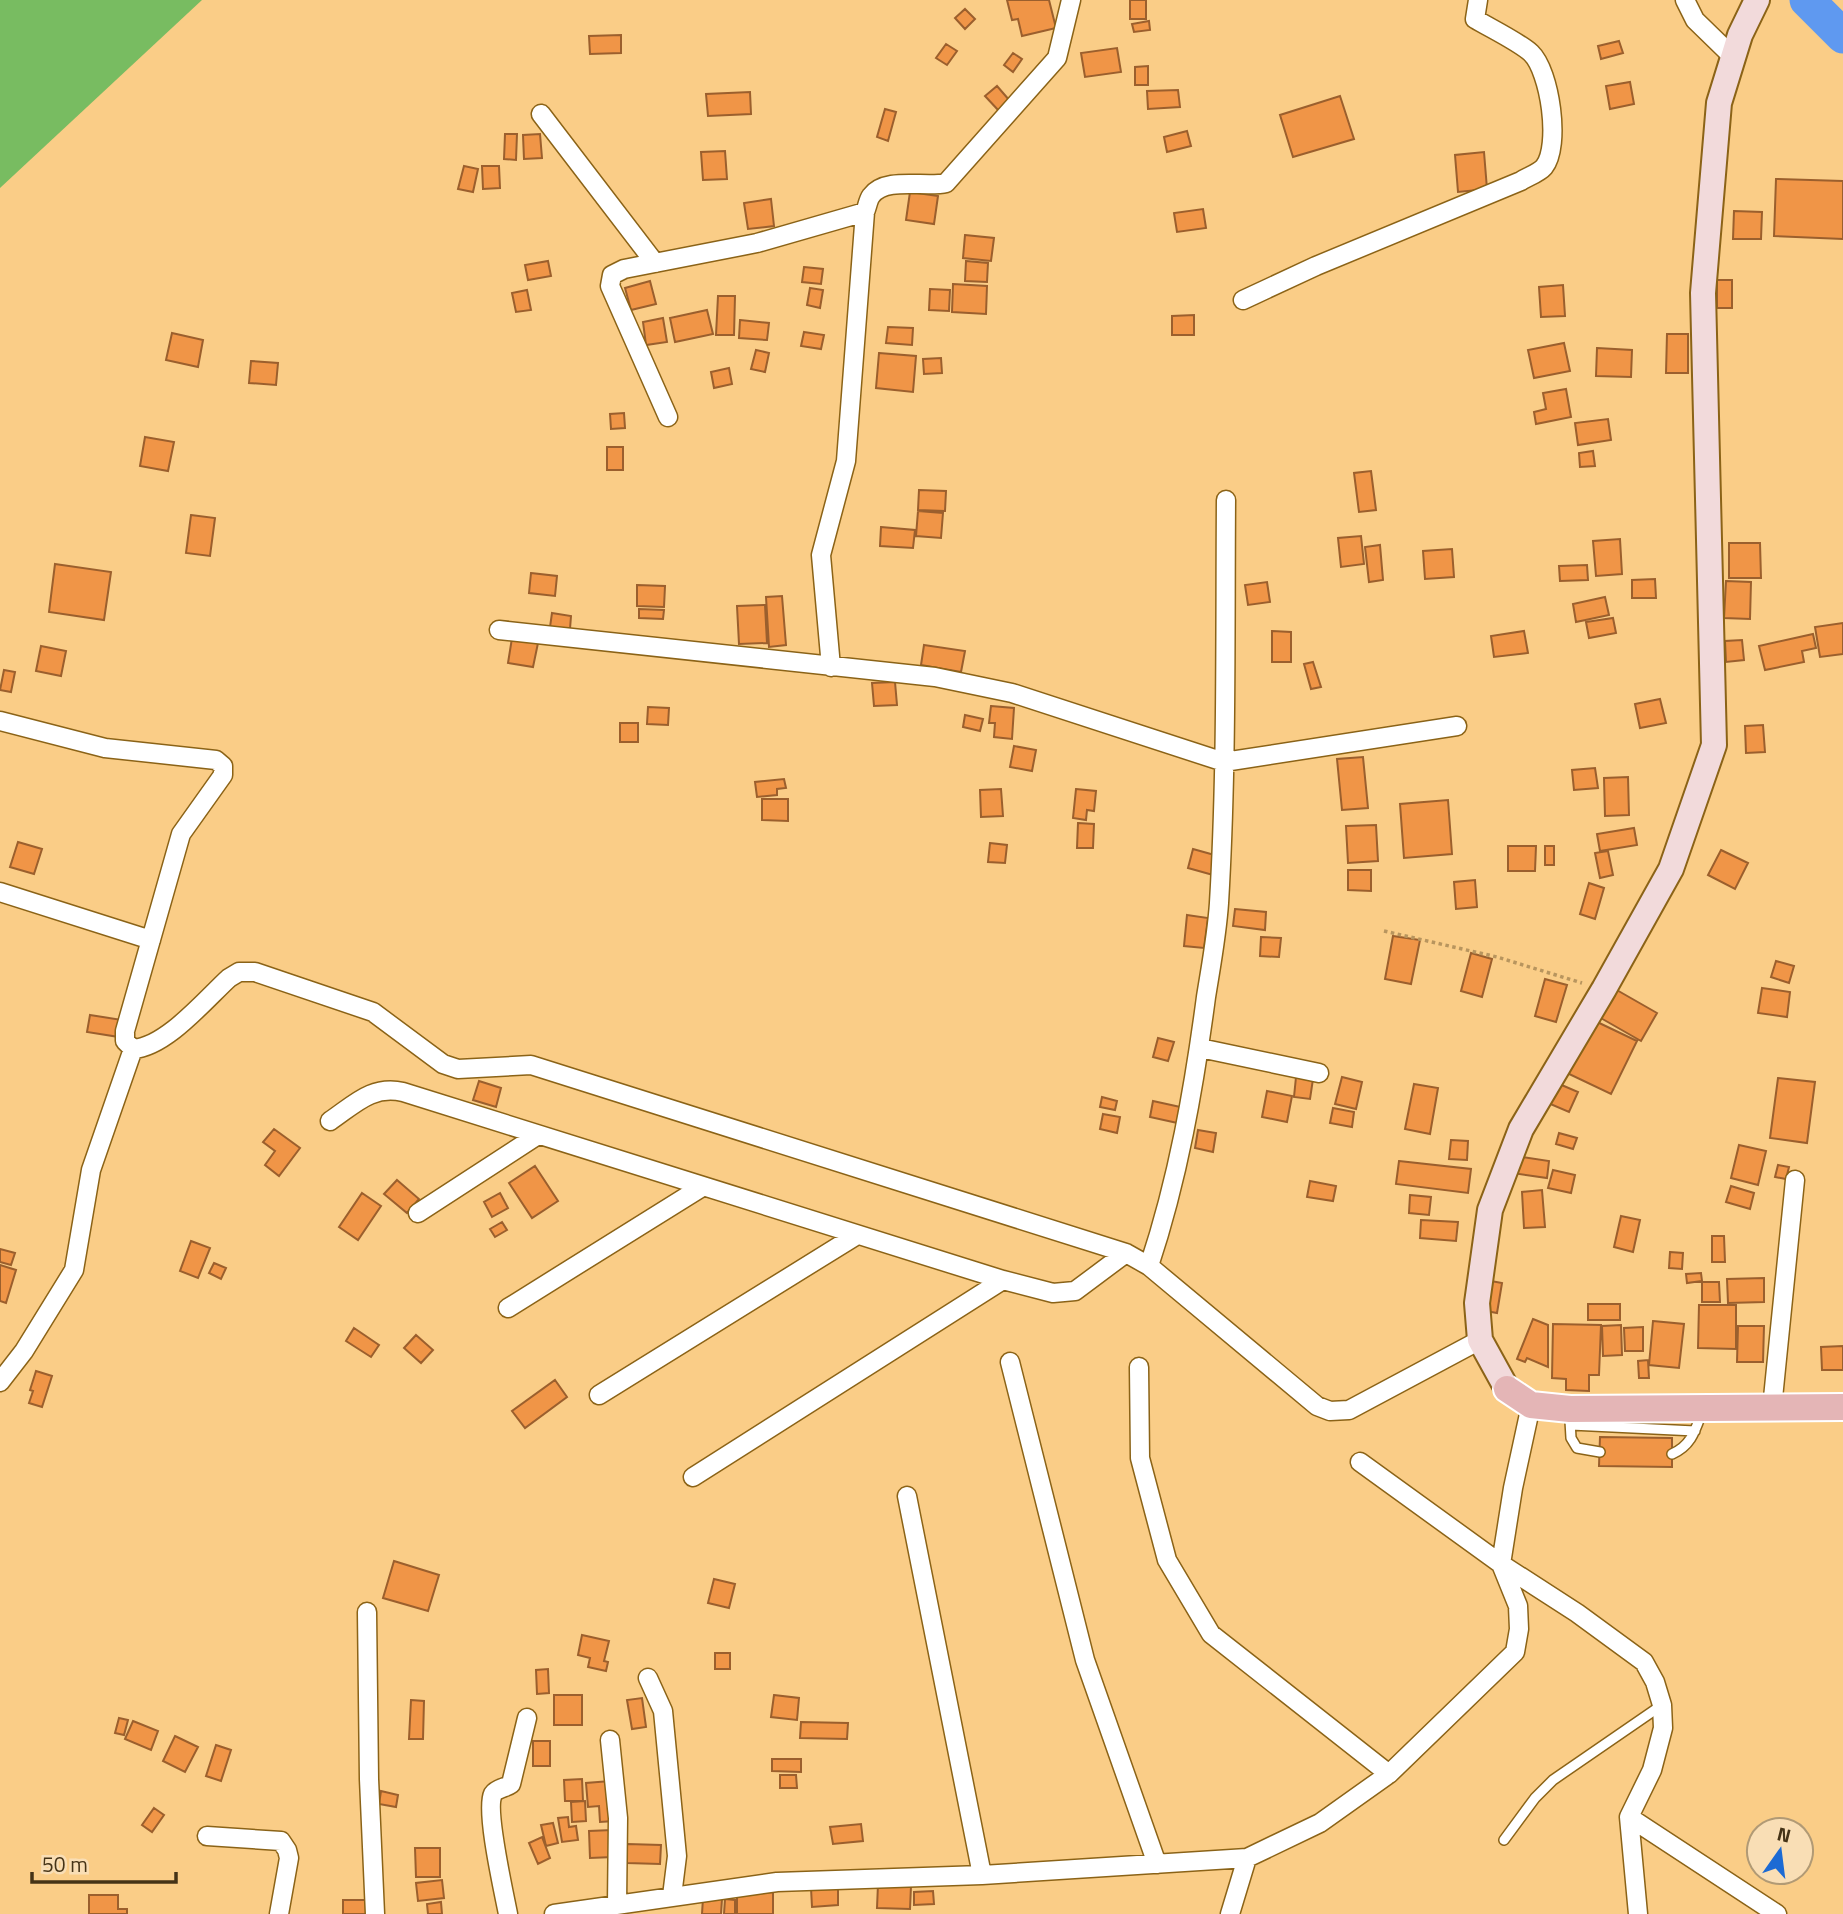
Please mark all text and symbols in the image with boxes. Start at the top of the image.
north arrow [1745,1816,1815,1886]
text: N [1774,1818,1794,1850]
scale bar [32,1840,175,1884]
text: 50 m [42,1848,88,1880]

